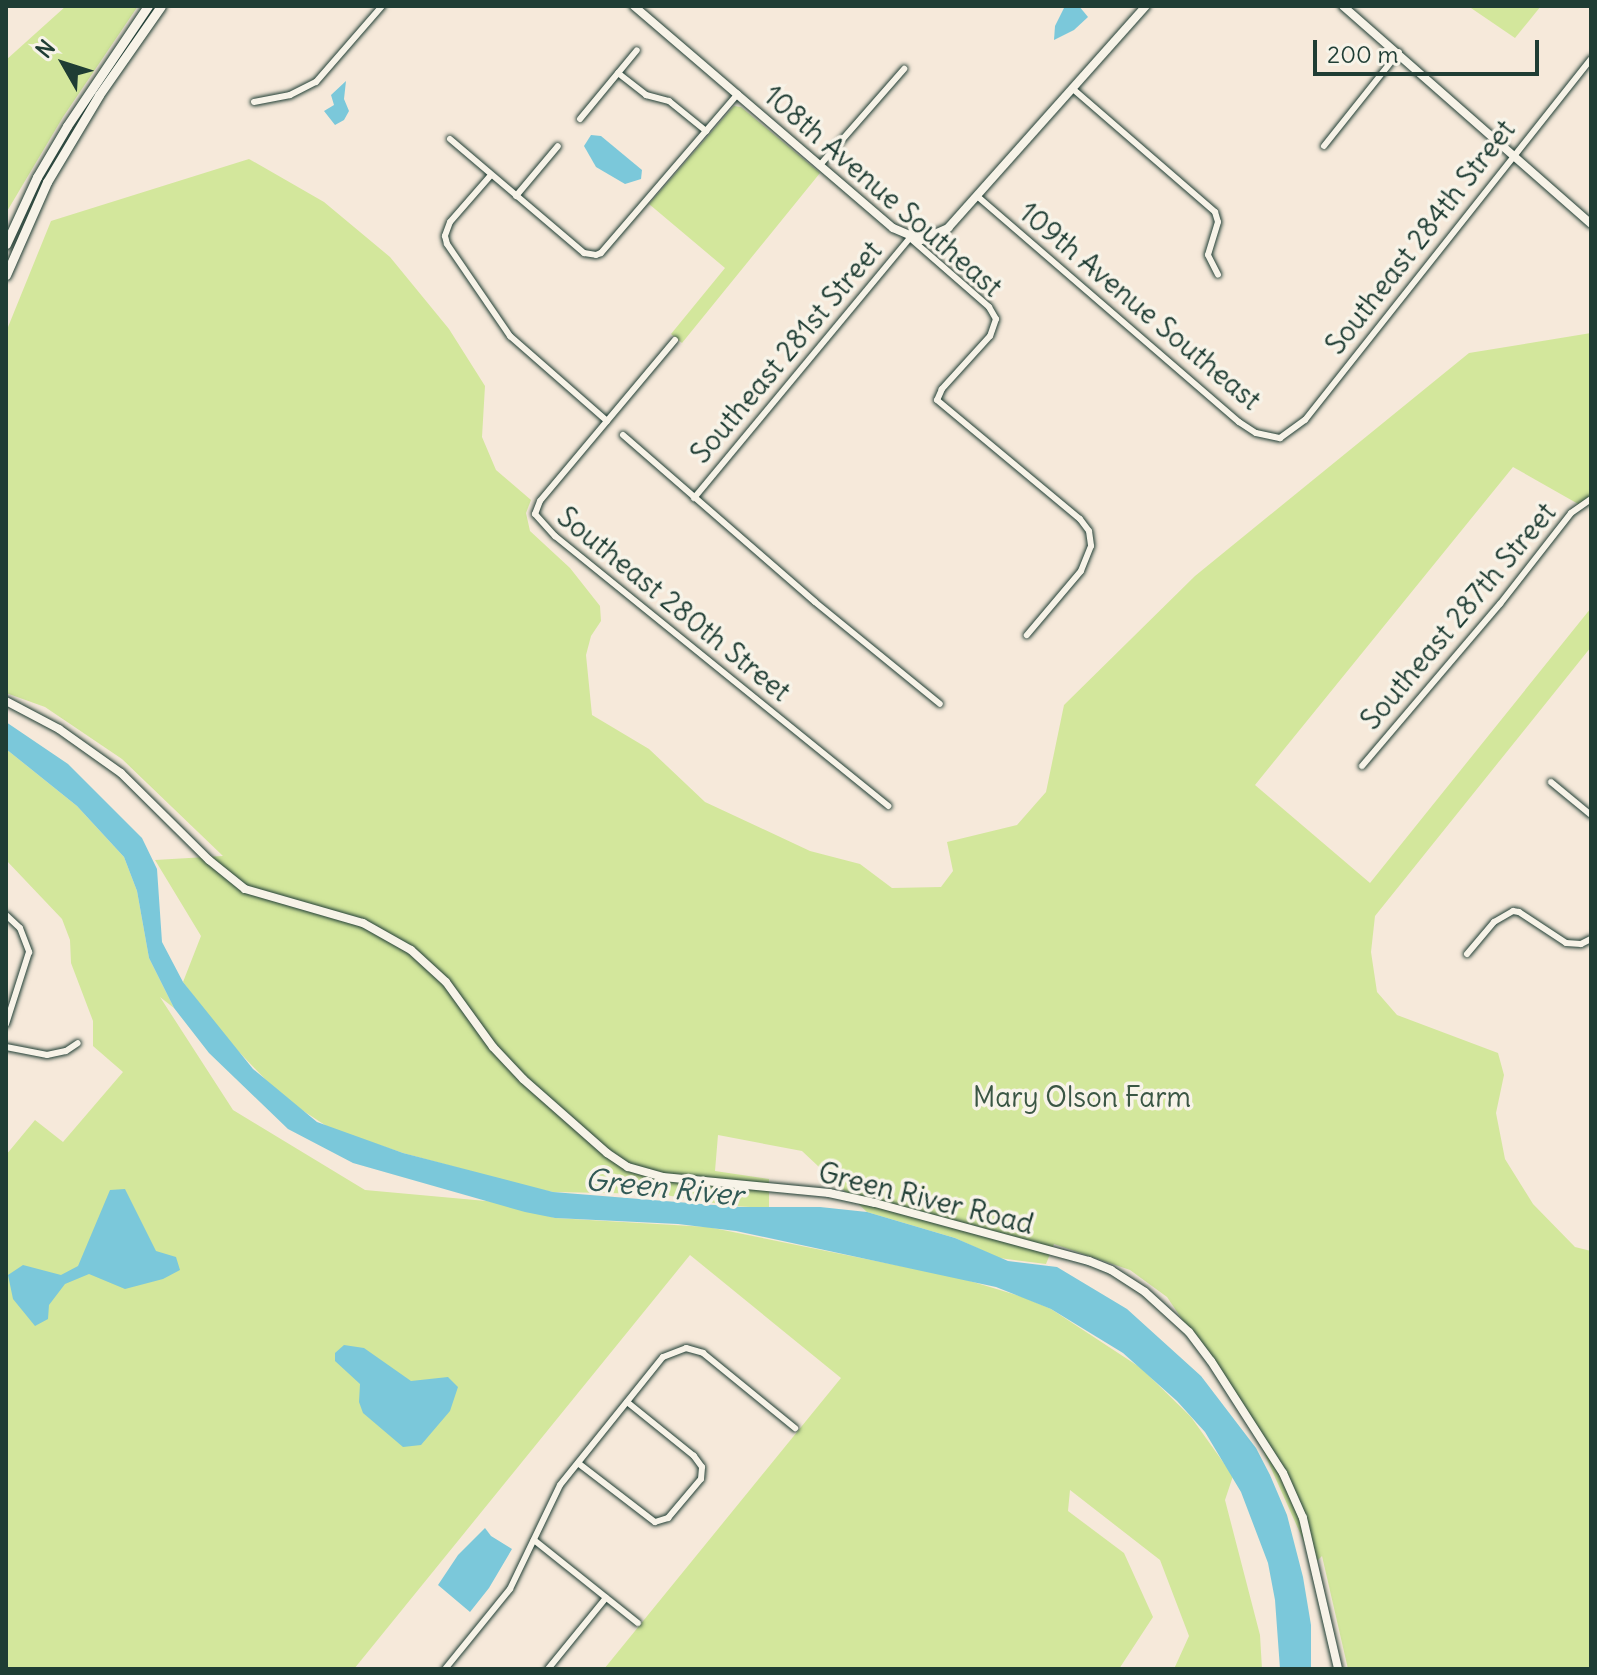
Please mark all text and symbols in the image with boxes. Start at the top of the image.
north arrow [24,24,104,104]
scale bar [1317,24,1543,74]
text: N [30,34,61,64]
text: 200 m [1327,39,1399,69]
street label: 108th Avenue Southeast [757,78,1009,304]
street label: Southeast 284th Street [1318,113,1522,361]
street label: 109th Avenue Southeast [1012,195,1268,417]
street label: Southeast 281st Street [683,234,889,470]
street label: Southeast 287th Street [1353,496,1563,736]
street label: Southeast 280th Street [551,500,797,708]
park label: Mary Olson Farm [973,1080,1191,1114]
street label: Green River Road [815,1155,1037,1241]
water label: Green River [583,1161,745,1213]

